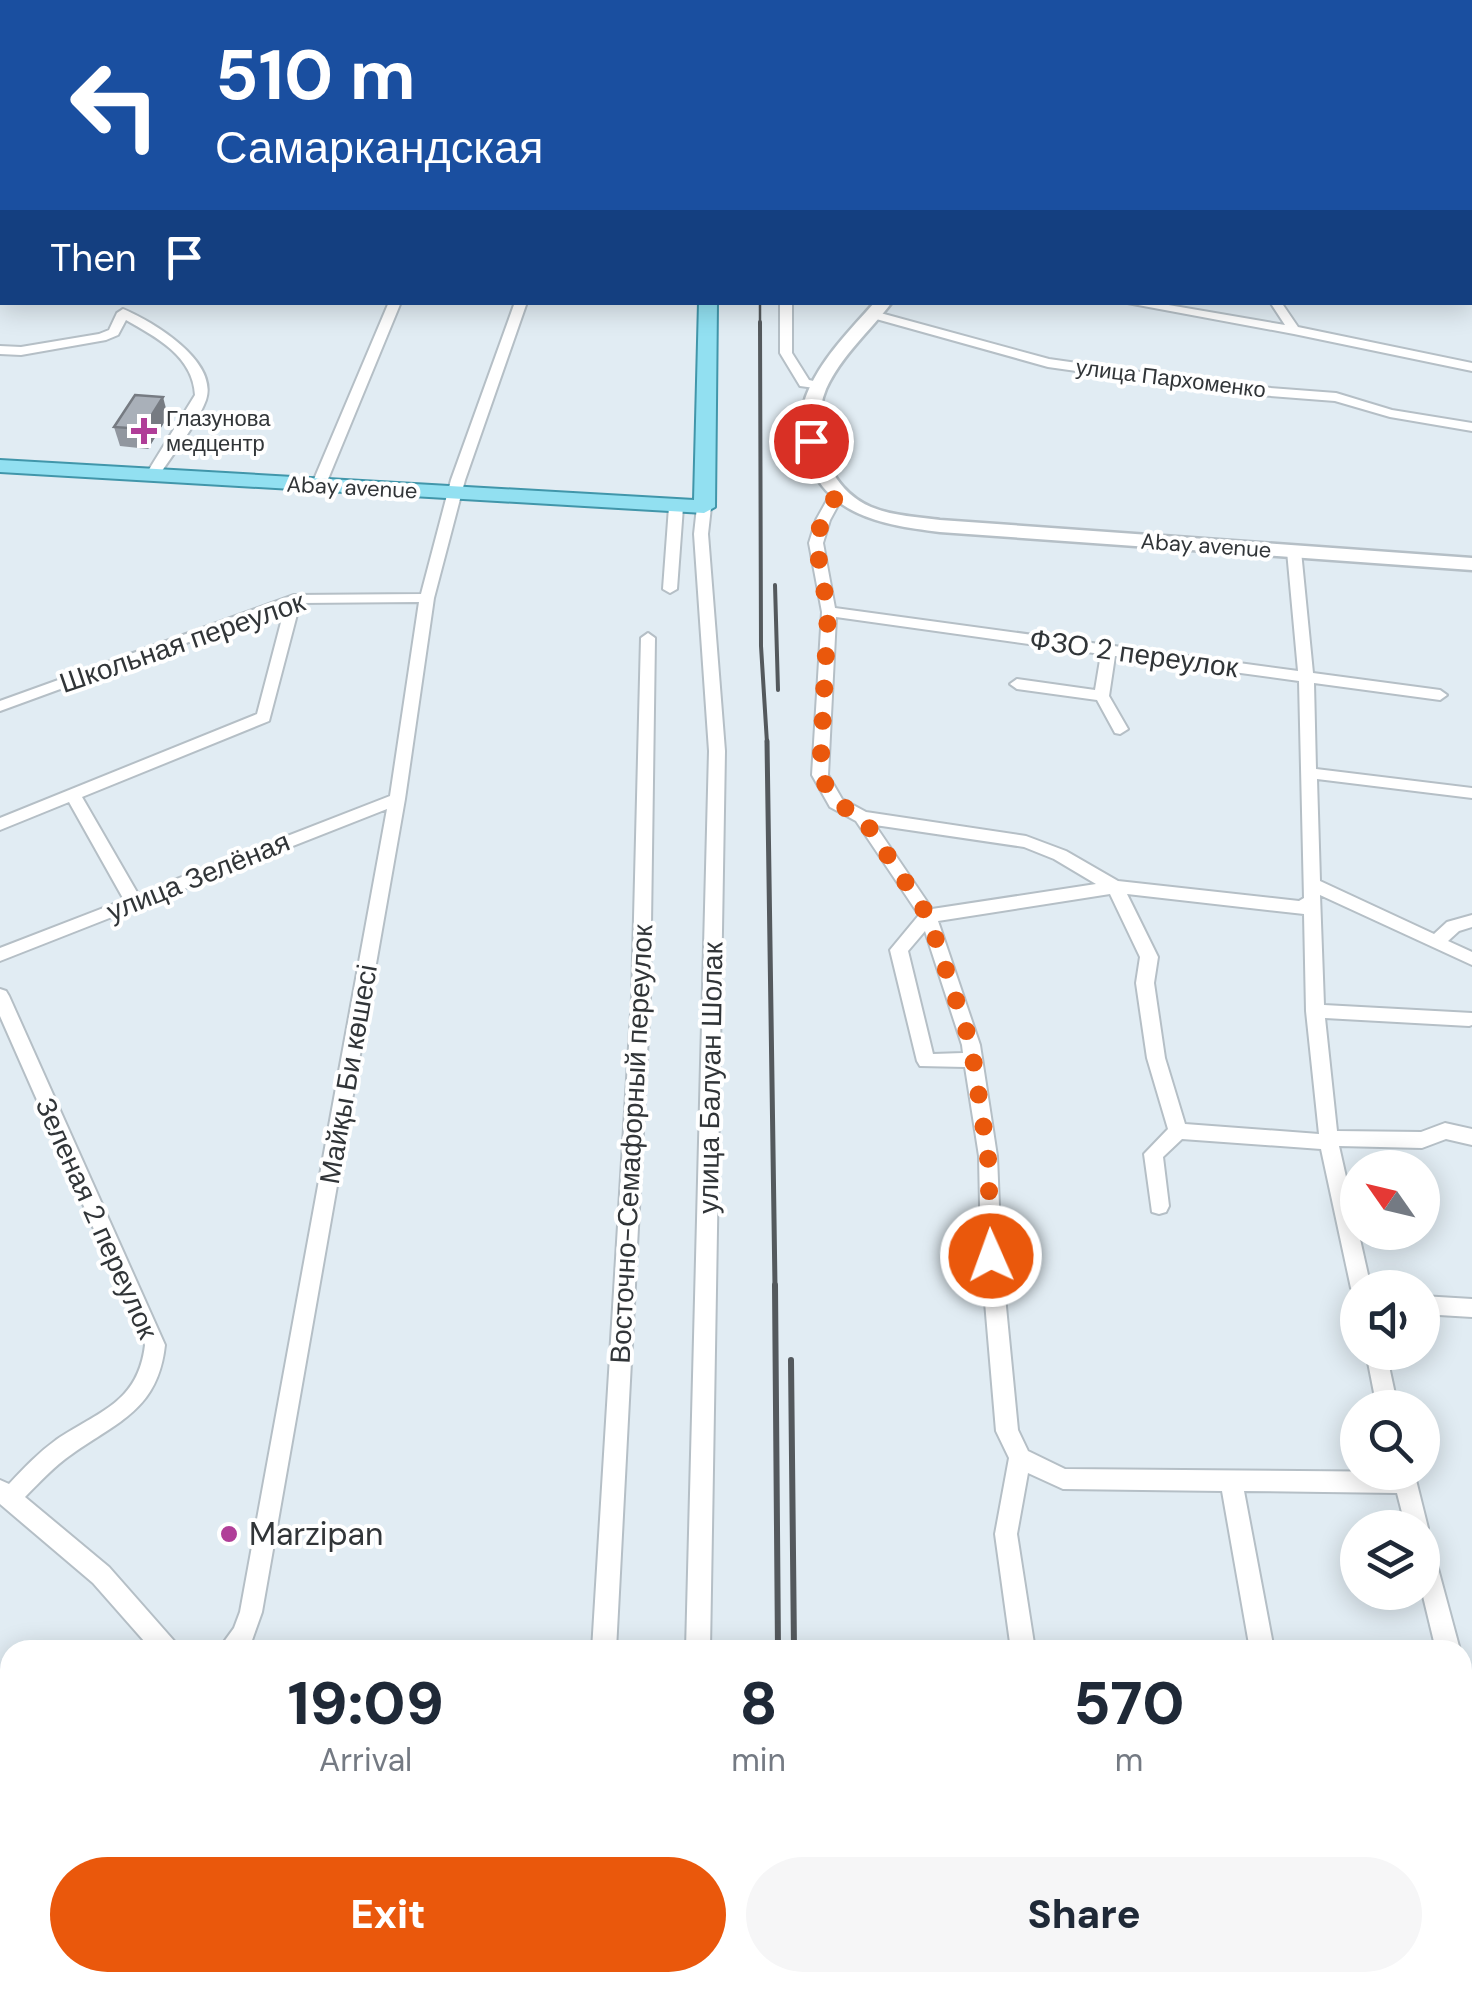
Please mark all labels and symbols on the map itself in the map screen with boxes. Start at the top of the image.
street label: улица Пархоменко [1074,352,1267,405]
pin [769,399,854,484]
place label: Глазунова медцентр [166,404,271,458]
marker: Глазунова медцентр [131,418,157,444]
street label: Abay avenue [286,470,418,505]
street label: Abay avenue [1140,526,1272,565]
street label: Школьная переулок [55,583,310,702]
street label: ФЗО 2 переулок [1027,621,1241,687]
street label: улица Зелёная [101,823,295,930]
street label: Восточно-Семафорный переулок [602,923,662,1364]
street label: улица Балуан Шолак [690,941,731,1214]
street label: Майқы Би көшесі [311,961,386,1187]
street label: Зеленая 2 переулок [27,1092,167,1345]
north arrow [1340,1150,1440,1250]
position arrow [939,1204,1043,1308]
place label: Marzipan [249,1513,383,1555]
marker: Marzipan [218,1523,240,1545]

